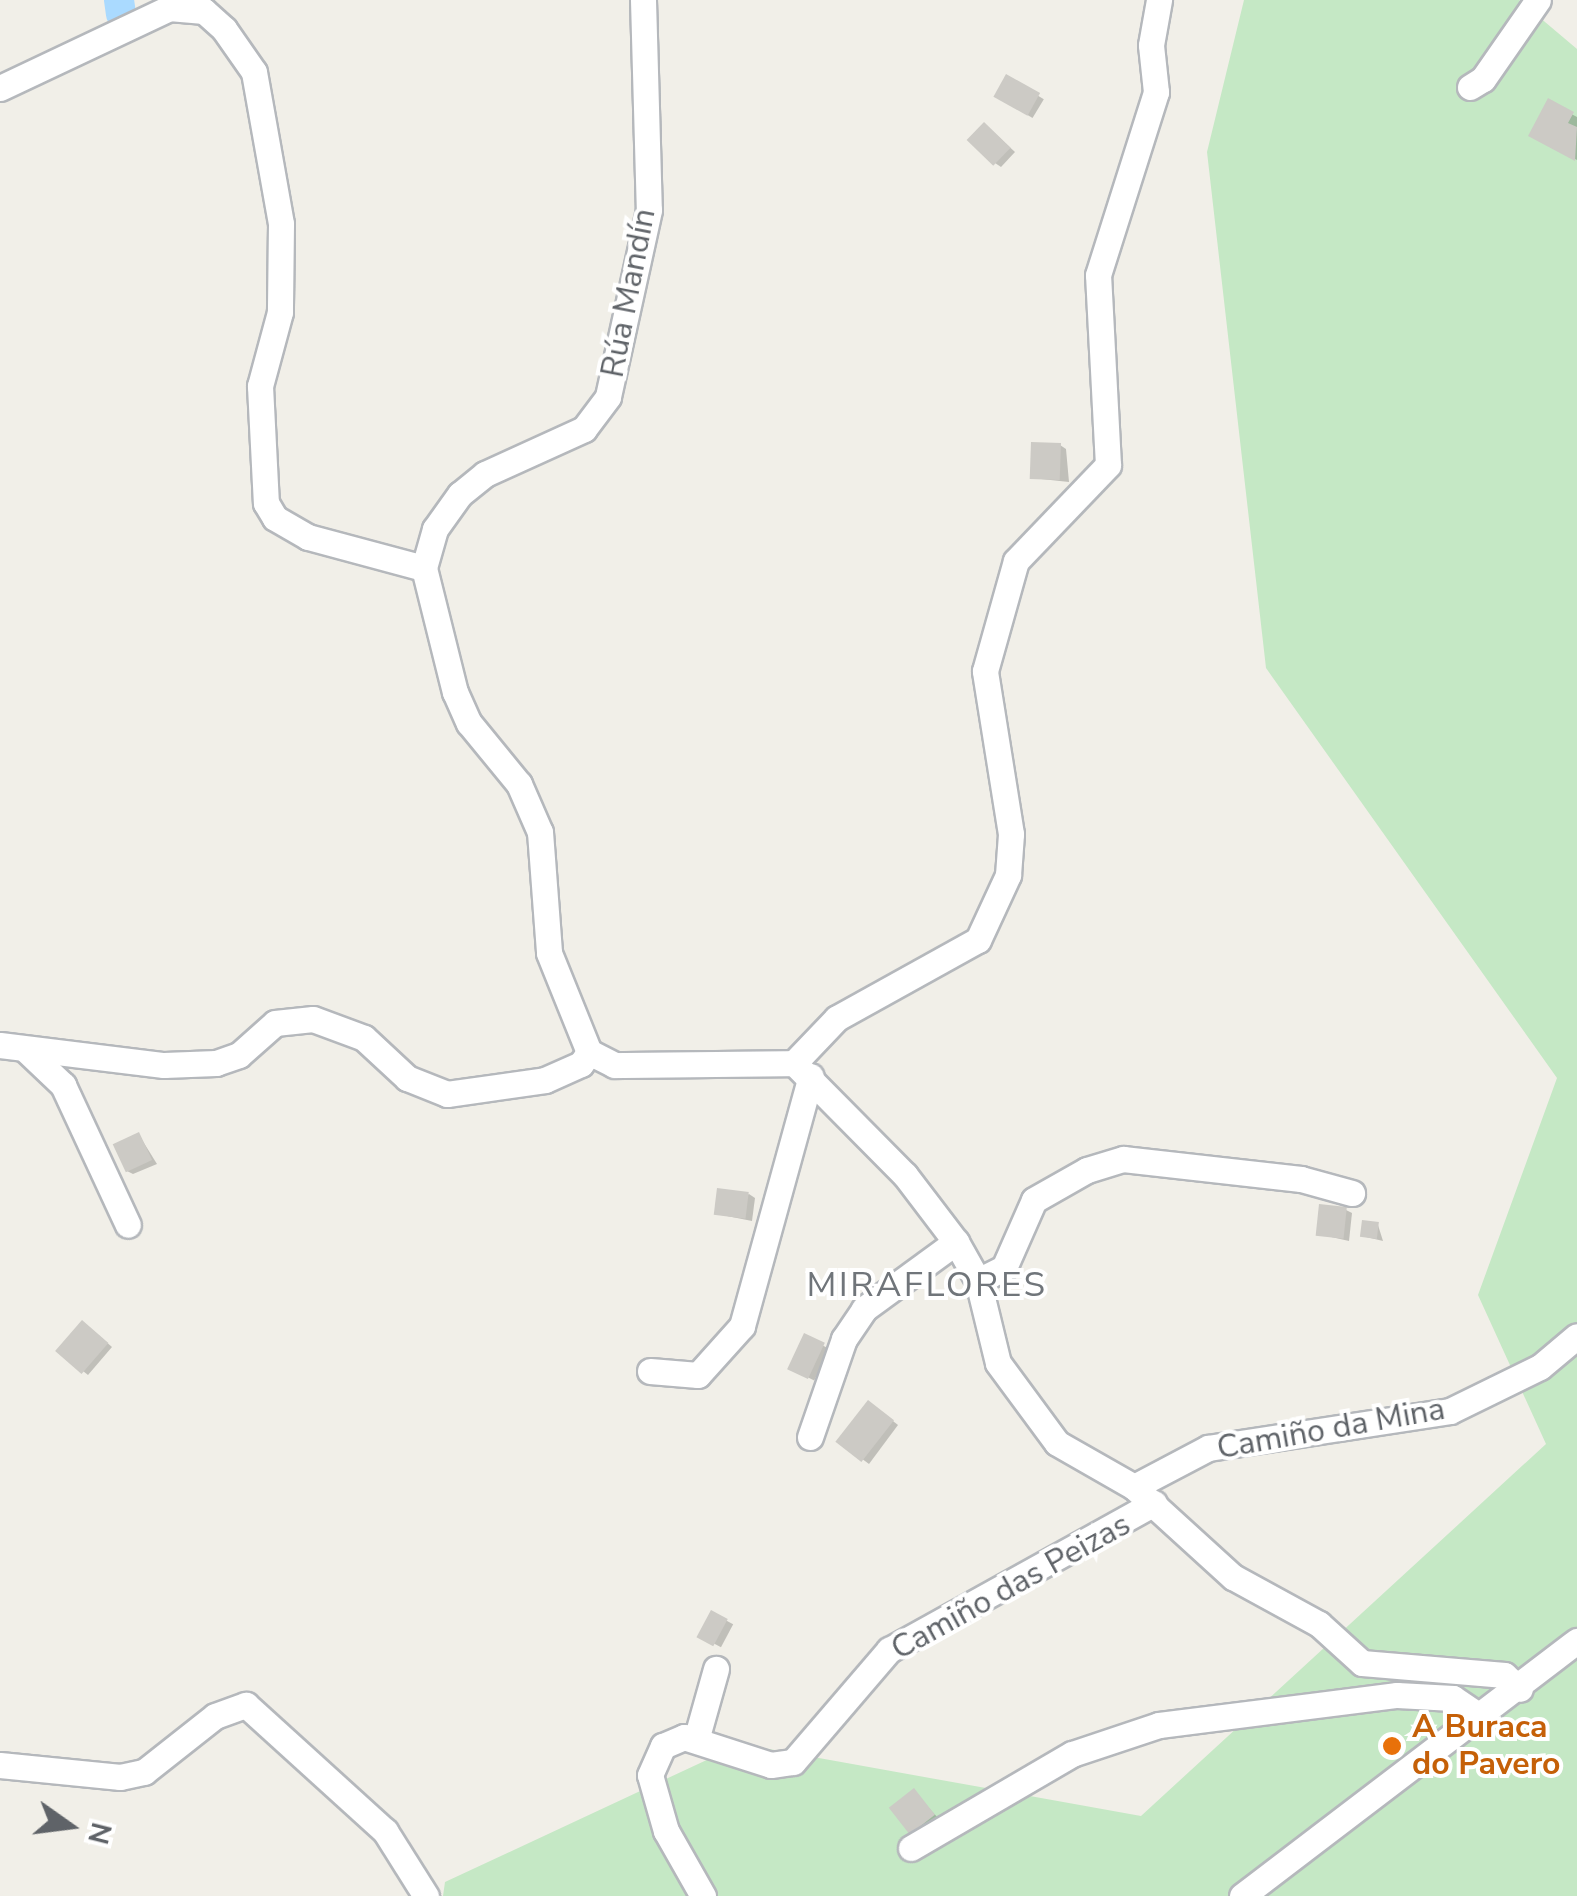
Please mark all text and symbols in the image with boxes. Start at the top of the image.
street label: Rúa Mandín [594,205,664,381]
district label: MIRAFLORES [806,1264,1048,1306]
street label: Camiño da Mina [1214,1390,1448,1468]
street label: Camiño das Peizas [885,1505,1137,1669]
place label: A Buraca do Pavero [1412,1709,1560,1784]
marker: A Buraca do Pavero [1381,1735,1403,1757]
north arrow [20,1776,120,1876]
text: N [78,1818,120,1848]

